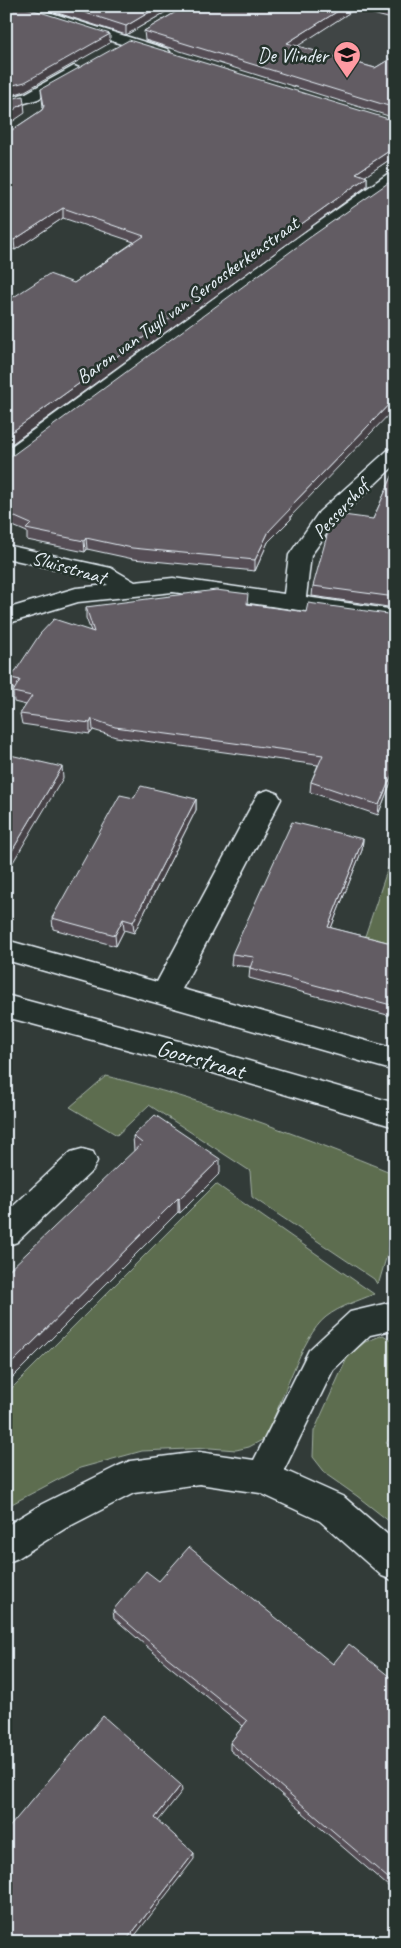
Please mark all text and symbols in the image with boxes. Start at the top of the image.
school or university icon: De Vlinder [332,40,362,79]
place label: De Vlinder [257,43,330,68]
street label: Baron van Tuyll van Serooskerkenstraat [71,210,305,390]
street label: Pessershof [307,471,377,544]
street label: Sluisstraat [29,545,112,591]
street label: Goorstraat [153,1032,251,1086]

